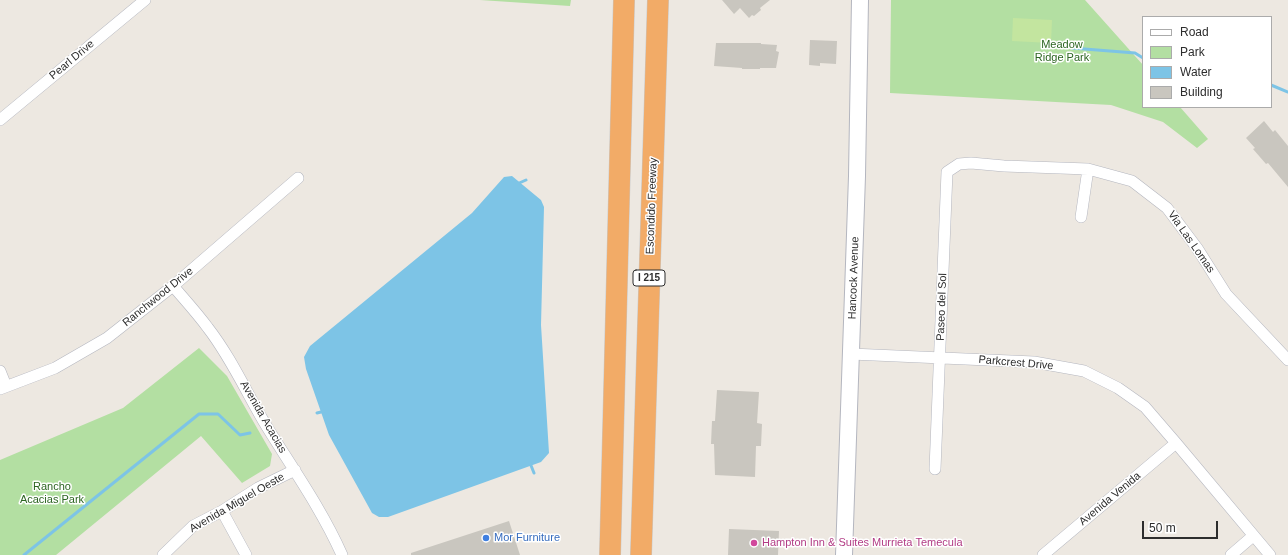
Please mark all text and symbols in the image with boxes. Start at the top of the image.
legend [1142,16,1272,108]
text: Road [1180,25,1209,39]
street label: Pearl Drive [47,37,97,83]
park label: Meadow Ridge Park [1035,38,1089,64]
text: Park [1180,45,1205,59]
text: Water [1180,65,1212,79]
text: Building [1180,85,1223,99]
street label: Escondido Freeway [644,157,660,255]
street label: Via Las Lomas [1165,208,1217,276]
street label: Hancock Avenue [846,236,862,320]
street label: Ranchwood Drive [120,265,196,329]
road number: I 215 [633,270,665,286]
street label: Paseo del Sol [934,273,950,341]
street label: Parkcrest Drive [978,353,1054,373]
street label: Avenida Acacias [237,379,289,455]
street label: Avenida Venida [1077,469,1143,529]
street label: Avenida Miguel Oeste [187,470,287,536]
park label: Rancho Acacias Park [20,480,84,506]
scale bar [1144,513,1220,539]
text: 50 m [1149,521,1176,535]
place label: Mor Furniture [494,531,560,545]
marker: Mor Furniture [481,533,491,543]
place label: Hampton Inn & Suites Murrieta Temecula [762,536,963,550]
marker: Hampton Inn & Suites Murrieta Temecula [749,538,759,548]

